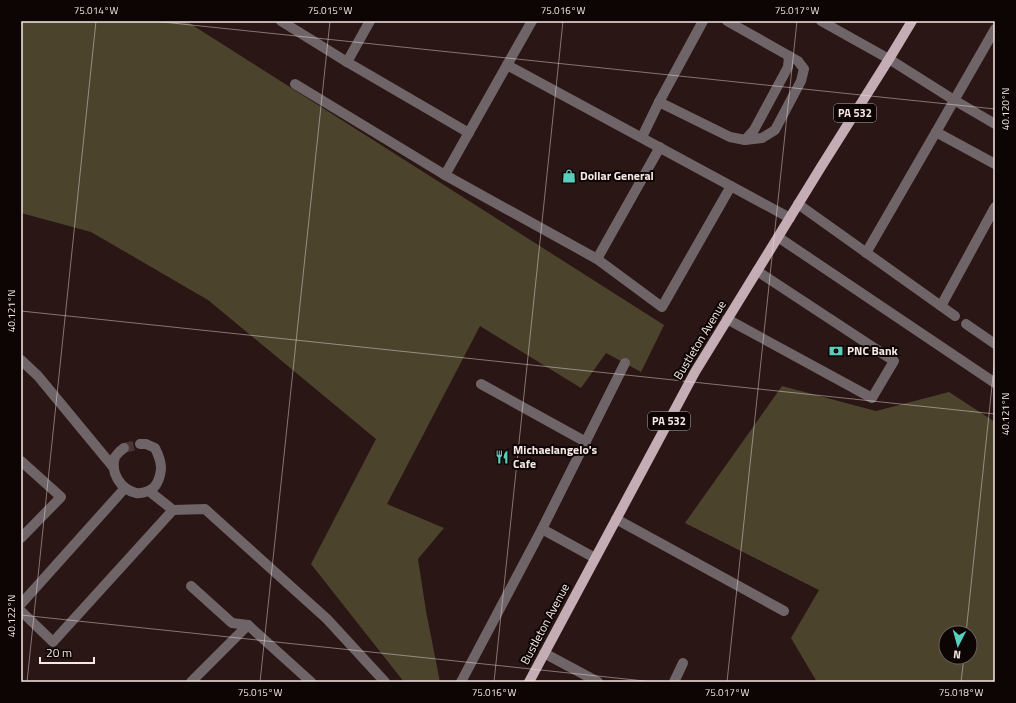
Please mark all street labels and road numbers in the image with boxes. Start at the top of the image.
road number: PA 532 [834,104,876,122]
street label: Bustleton Avenue [668,296,731,383]
road number: PA 532 [648,412,690,430]
street label: Bustleton Avenue [515,580,574,668]

